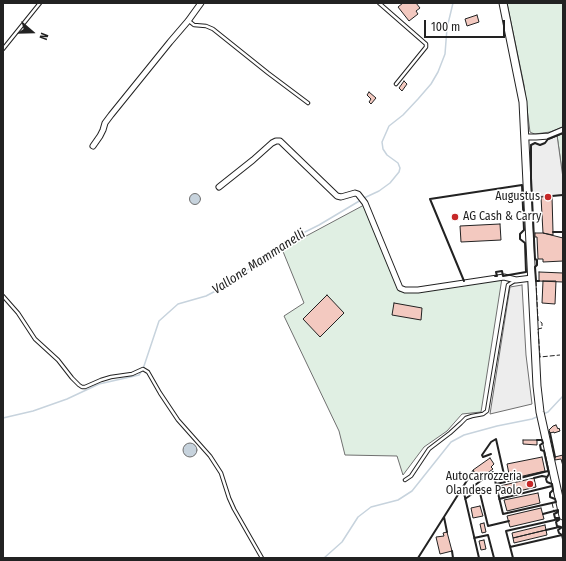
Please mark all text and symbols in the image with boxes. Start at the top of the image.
north arrow [12,12,52,52]
scale bar [426,12,507,38]
text: 100 m [431,20,460,34]
text: N [37,31,51,42]
place label: Augustus [495,190,540,204]
marker: Augustus [543,192,553,202]
place label: AG Cash & Carry [463,210,541,224]
marker: AG Cash & Carry [450,212,460,222]
water label: Vallone Mammanelli [209,226,309,298]
place label: Autocarrozzeria Olandese Paolo [446,470,522,498]
marker: Autocarrozzeria Olandese Paolo [525,479,535,489]

